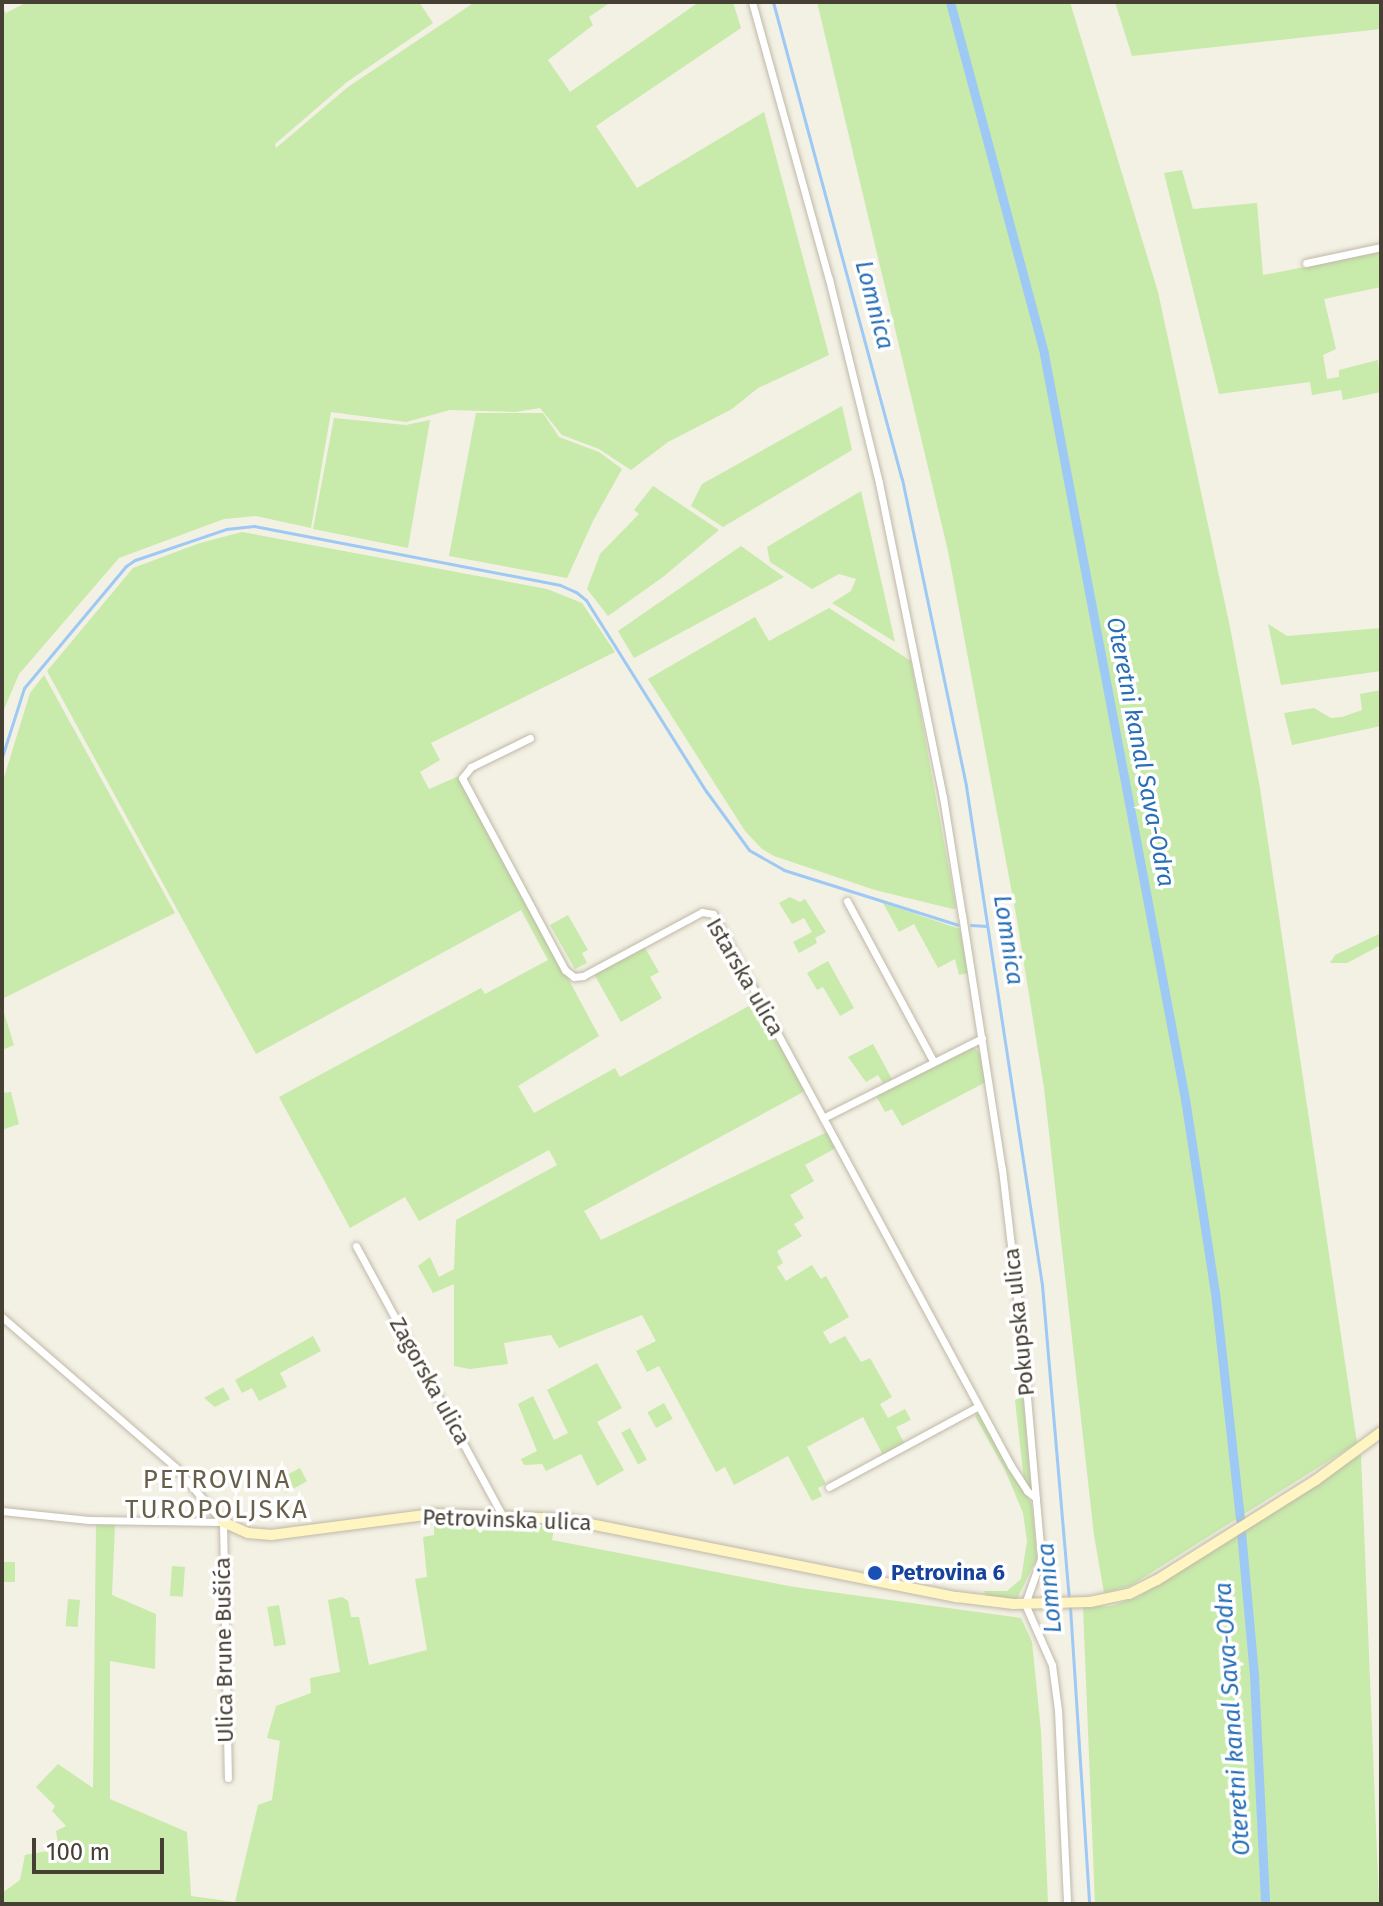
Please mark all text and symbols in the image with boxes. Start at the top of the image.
water label: Lomnica [848,258,900,352]
water label: Oteretni kanal Sava-Odra [1100,615,1180,889]
water label: Lomnica [987,893,1029,987]
street label: Istarska ulica [701,913,789,1041]
street label: Pokupska ulica [998,1247,1040,1397]
street label: Zagorska ulica [384,1313,476,1449]
district label: PETROVINA TUROPOLJSKA [125,1464,309,1526]
street label: Petrovinska ulica [422,1504,592,1536]
water label: Lomnica [1032,1542,1068,1634]
street label: Ulica Brune Bušića [209,1557,239,1743]
place label: Petrovina 6 [891,1560,1005,1586]
marker: Petrovina 6 [866,1564,884,1582]
water label: Oteretni kanal Sava-Odra [1209,1581,1257,1857]
scale bar [36,1822,168,1872]
text: 100 m [46,1838,110,1866]

